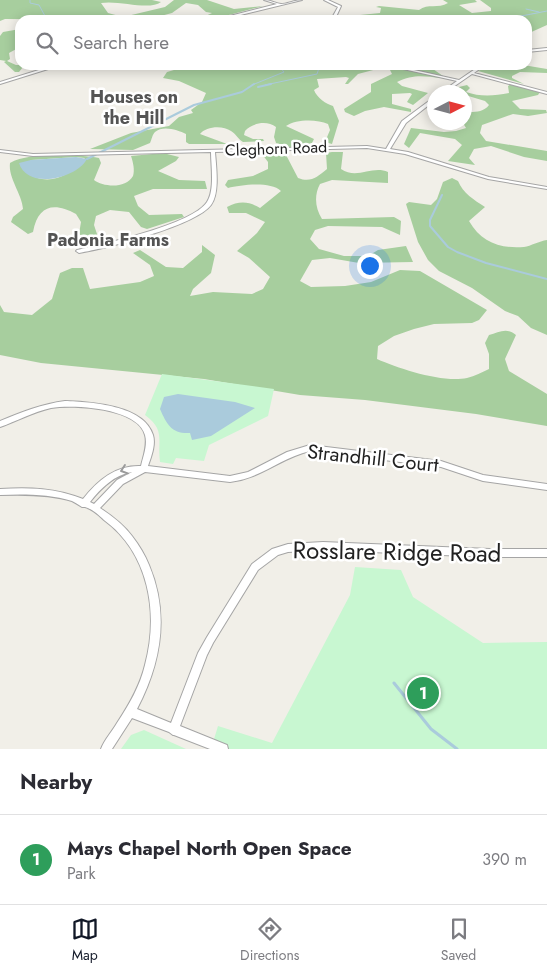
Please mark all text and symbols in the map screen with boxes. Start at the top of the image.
search box [15,15,532,70]
icon: search [33,29,61,57]
text: Search here [73,29,169,56]
district label: Houses on the Hill [90,84,178,131]
north arrow [427,85,472,130]
street label: Cleghorn Road [224,135,328,162]
district label: Padonia Farms [47,227,169,253]
your location [357,253,383,279]
street label: Strandhill Court [306,437,440,480]
one-way arrow [121,464,129,474]
street label: Rosslare Ridge Road [292,532,502,571]
pin: 1 [407,674,439,712]
text: Nearby [20,767,92,797]
text: Mays Chapel North Open Space [67,835,352,862]
text: 1 [32,848,40,871]
text: 390 m [482,848,527,871]
text: Park [67,862,96,885]
tab: Map [71,915,99,965]
tab: Directions [240,915,299,965]
tab: Saved [441,915,476,965]

